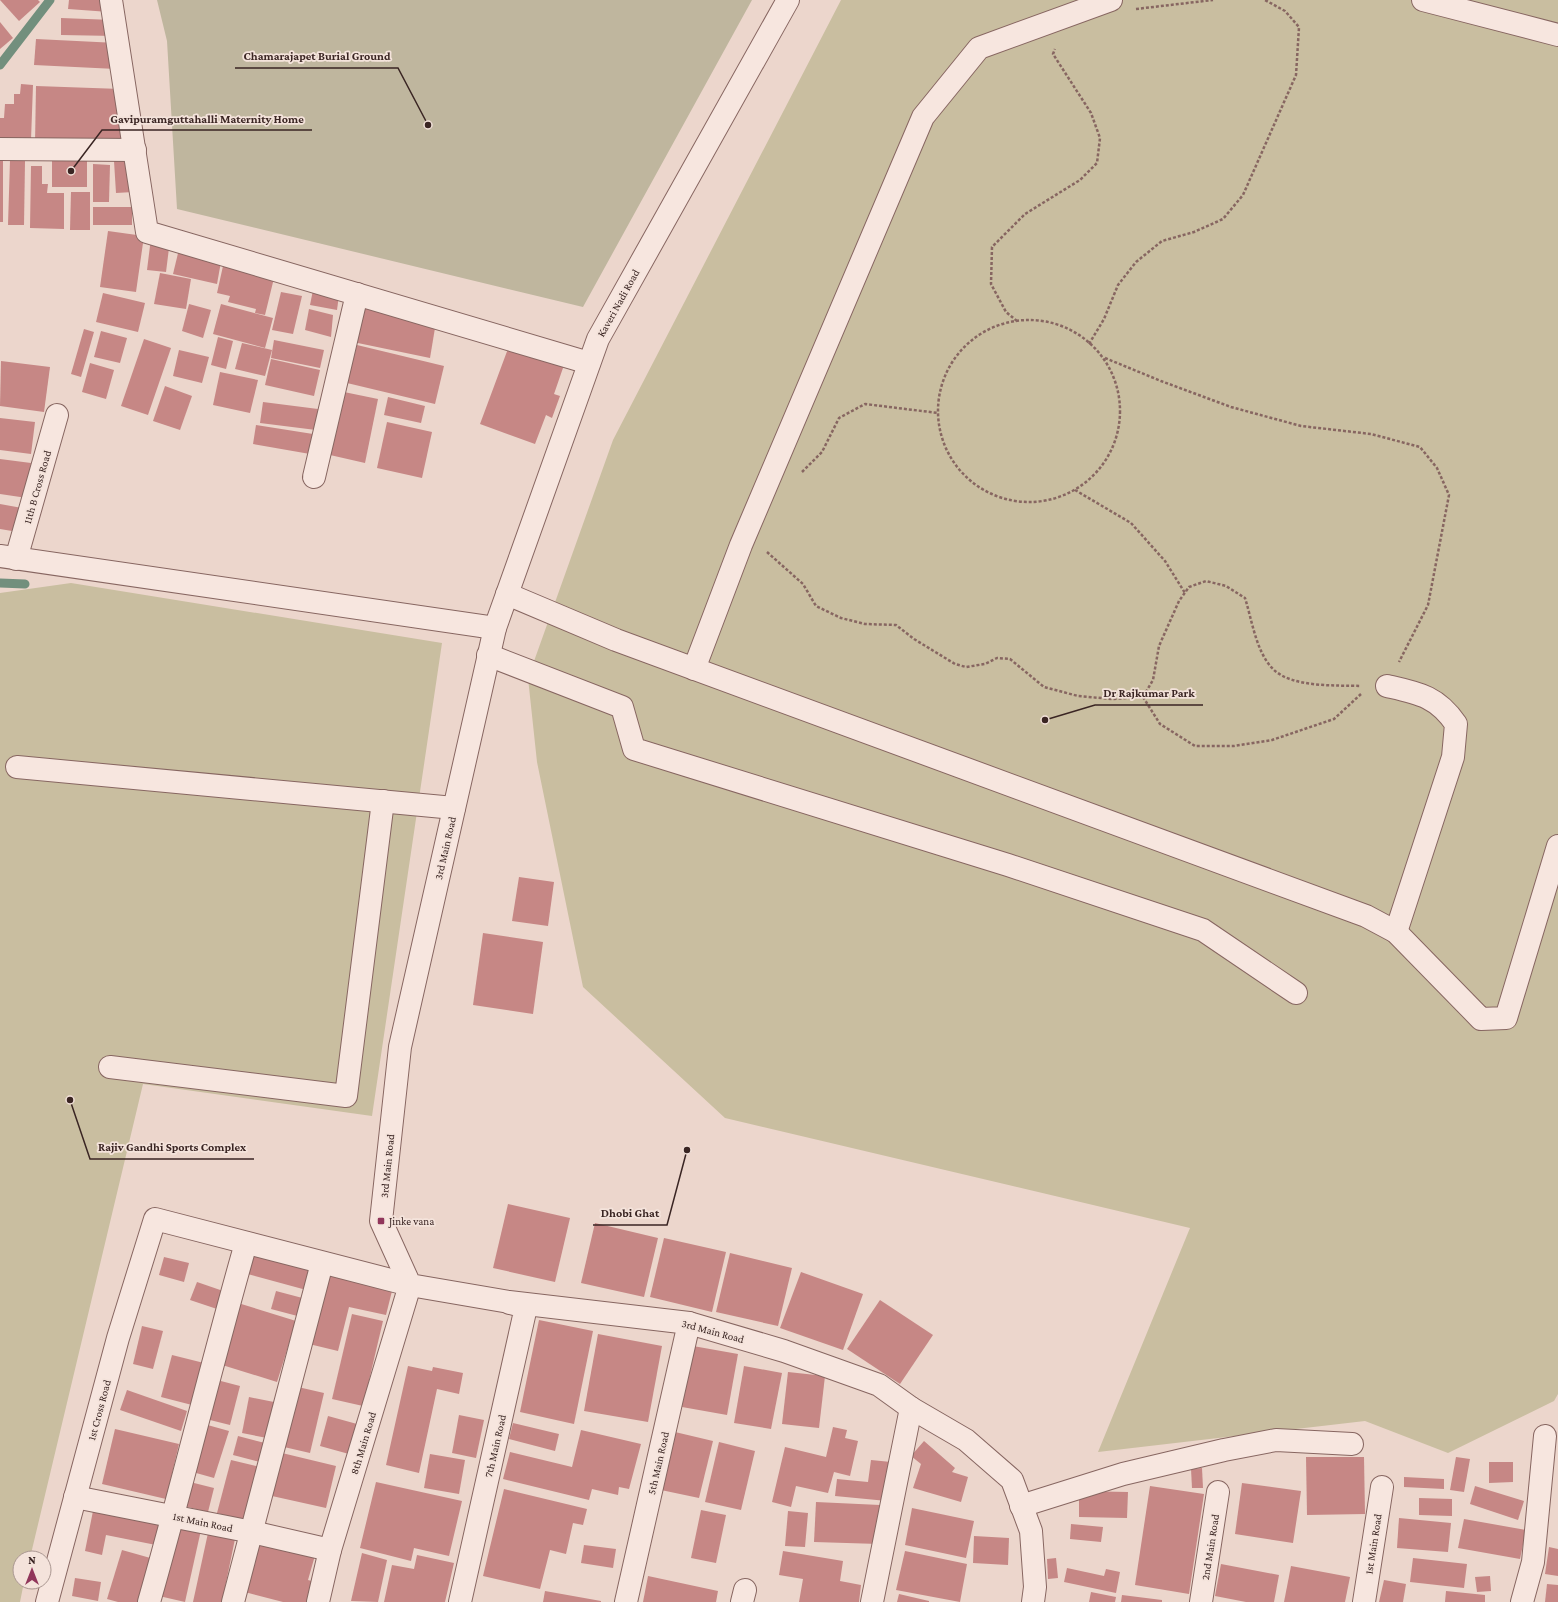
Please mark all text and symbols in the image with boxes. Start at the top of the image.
callout: Chamarajapet Burial Ground [235,44,398,68]
text: Chamarajapet Burial Ground [244,49,391,63]
callout: Gavipuramguttahalli Maternity Home [102,106,312,130]
text: Gavipuramguttahalli Maternity Home [110,112,304,126]
street label: Kaveri Nadi Road [595,267,642,339]
street label: 11th B Cross Road [21,449,53,525]
callout: Dr Rajkumar Park [1095,681,1203,705]
text: Dr Rajkumar Park [1103,686,1195,700]
street label: 3rd Main Road [432,815,458,881]
street label: 3rd Main Road [378,1133,396,1199]
callout: Rajiv Gandhi Sports Complex [90,1135,254,1159]
text: Rajiv Gandhi Sports Complex [98,1140,247,1154]
callout: Dhobi Ghat [593,1201,667,1225]
text: Dhobi Ghat [601,1206,660,1220]
place label: Jinke vana [388,1215,434,1228]
marker: Jinke vana [376,1216,386,1226]
street label: 3rd Main Road [680,1317,746,1345]
street label: 1st Cross Road [85,1378,113,1442]
street label: 8th Main Road [348,1410,378,1476]
street label: 7th Main Road [482,1413,508,1479]
street label: 5th Main Road [645,1430,671,1496]
street label: 1st Main Road [172,1510,234,1534]
street label: 2nd Main Road [1199,1513,1221,1581]
street label: 1st Main Road [1362,1513,1384,1575]
north arrow [12,1550,52,1590]
text: N [28,1554,36,1566]

